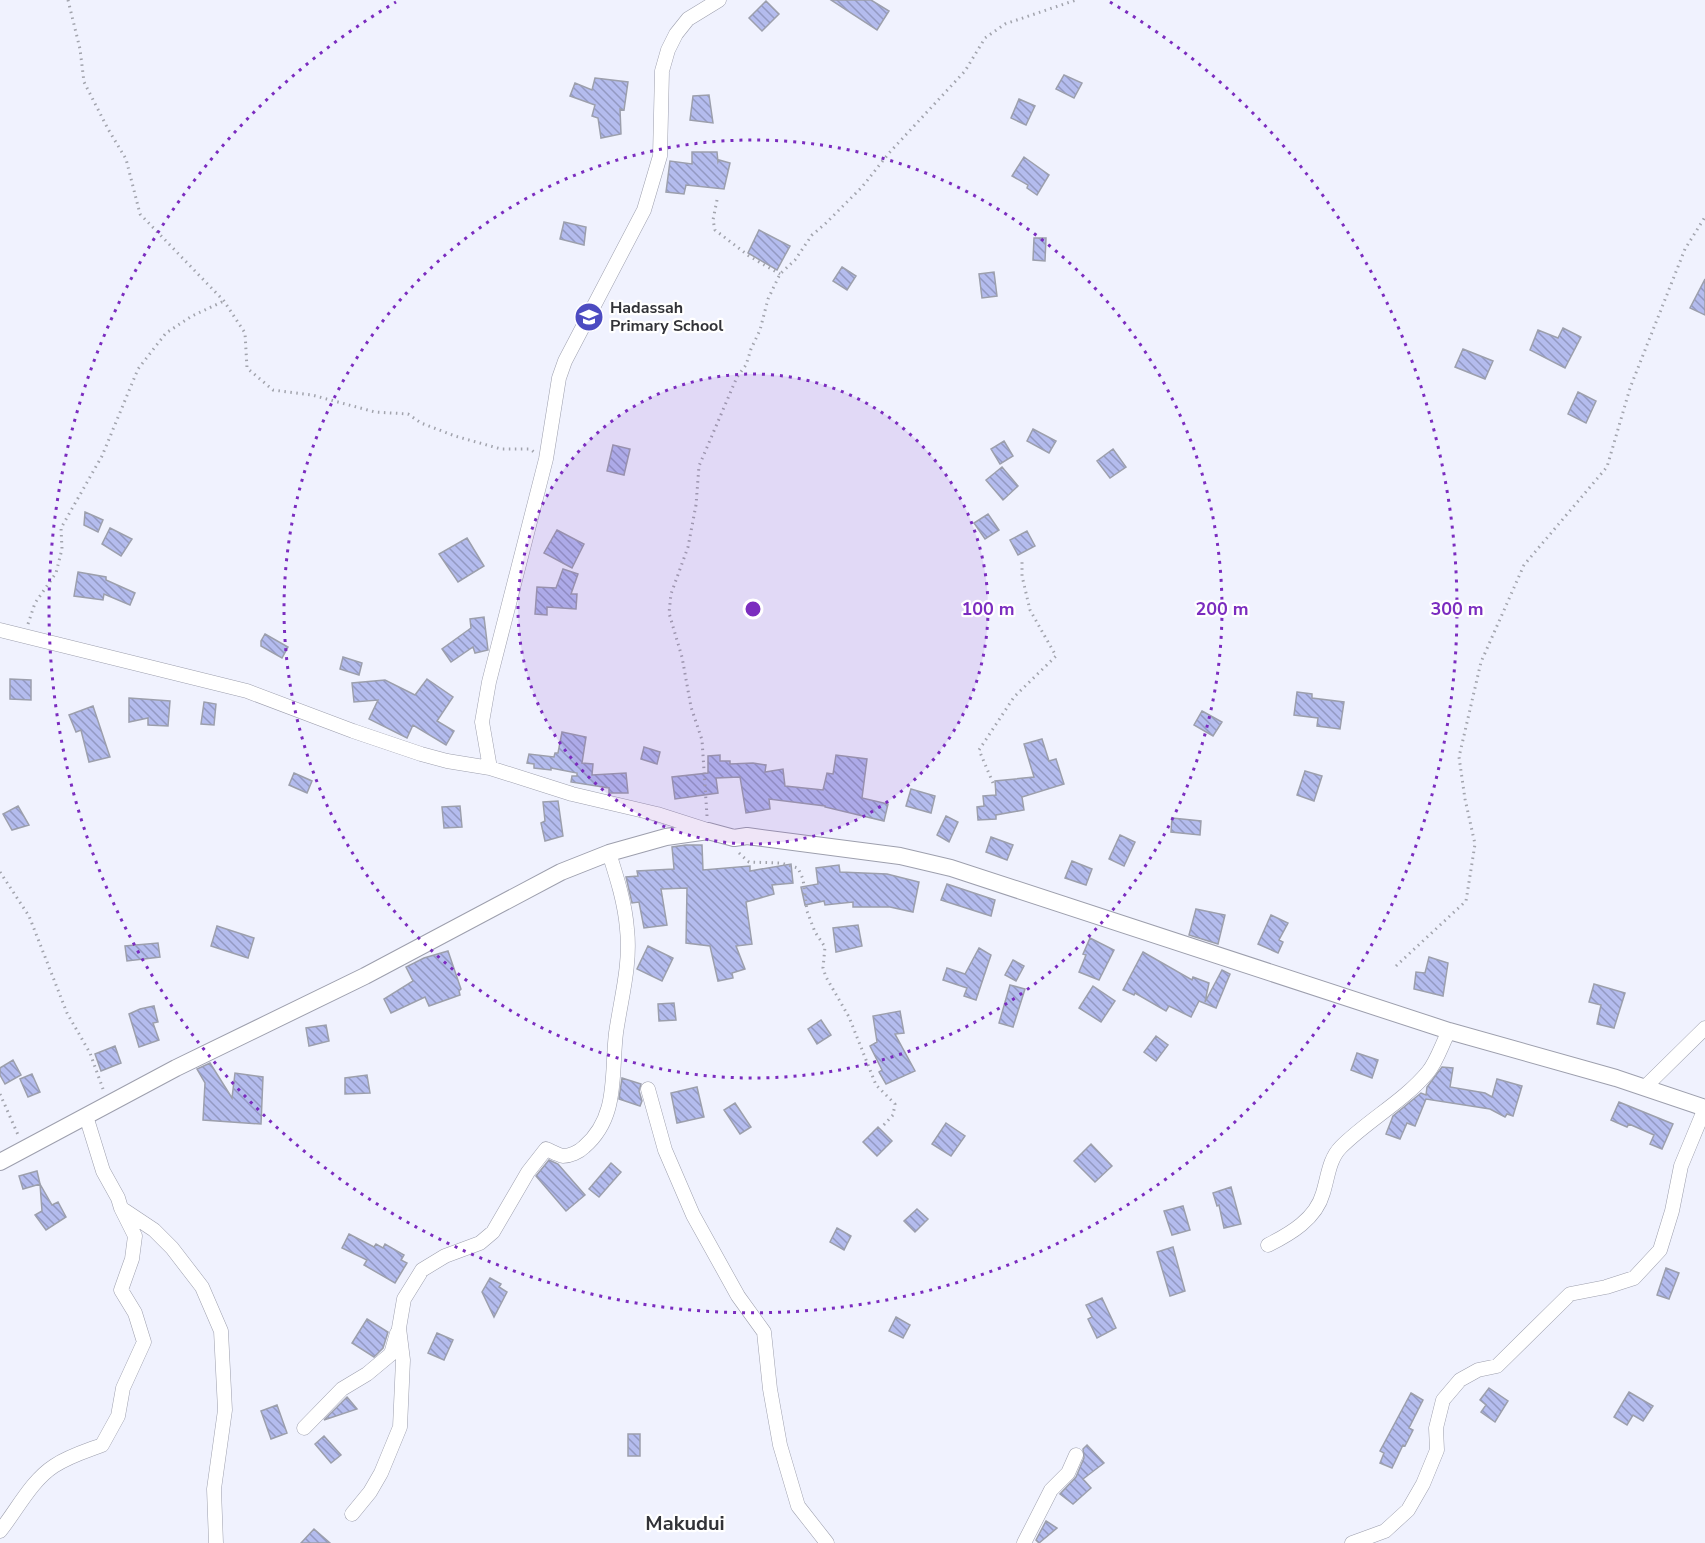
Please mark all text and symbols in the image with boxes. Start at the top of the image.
place label: Hadassah Primary School [610,297,723,337]
school or university icon: Hadassah Primary School [573,301,605,333]
text: 100 m [961,597,1015,621]
text: 200 m [1195,597,1249,621]
text: 300 m [1430,597,1484,621]
centre of rings [743,599,763,619]
district label: Makudui [645,1510,725,1537]

